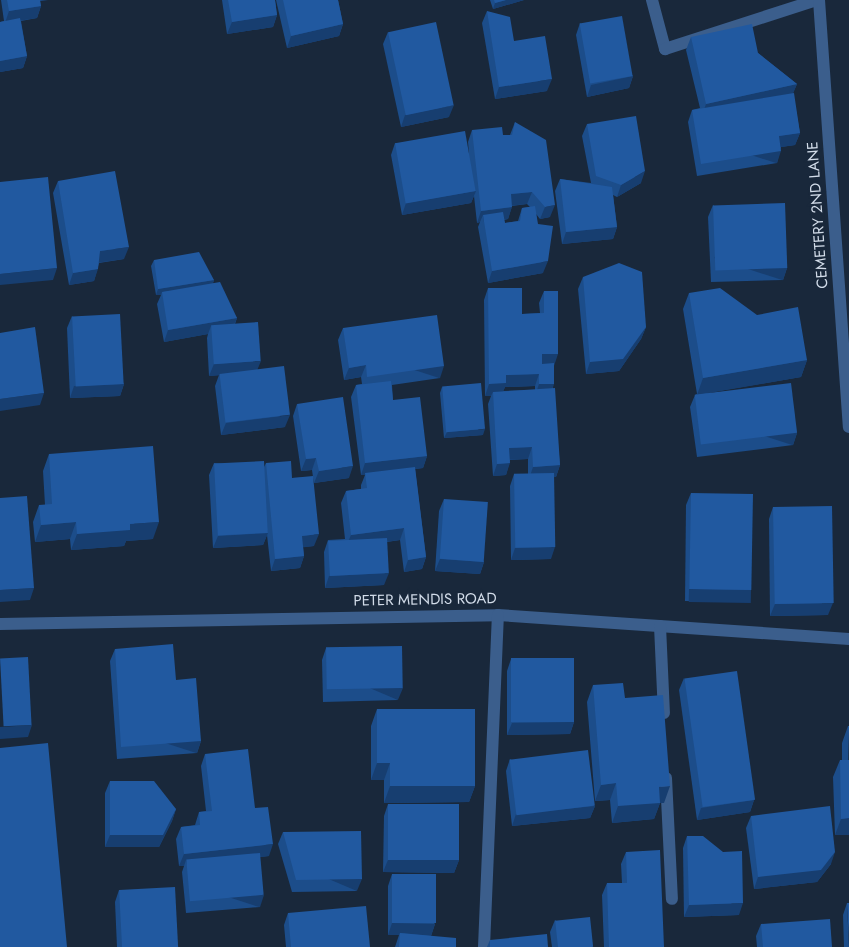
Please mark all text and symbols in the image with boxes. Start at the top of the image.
street label: CEMETERY 2ND LANE [804,141,832,289]
street label: PETER MENDIS ROAD [353,590,497,610]

